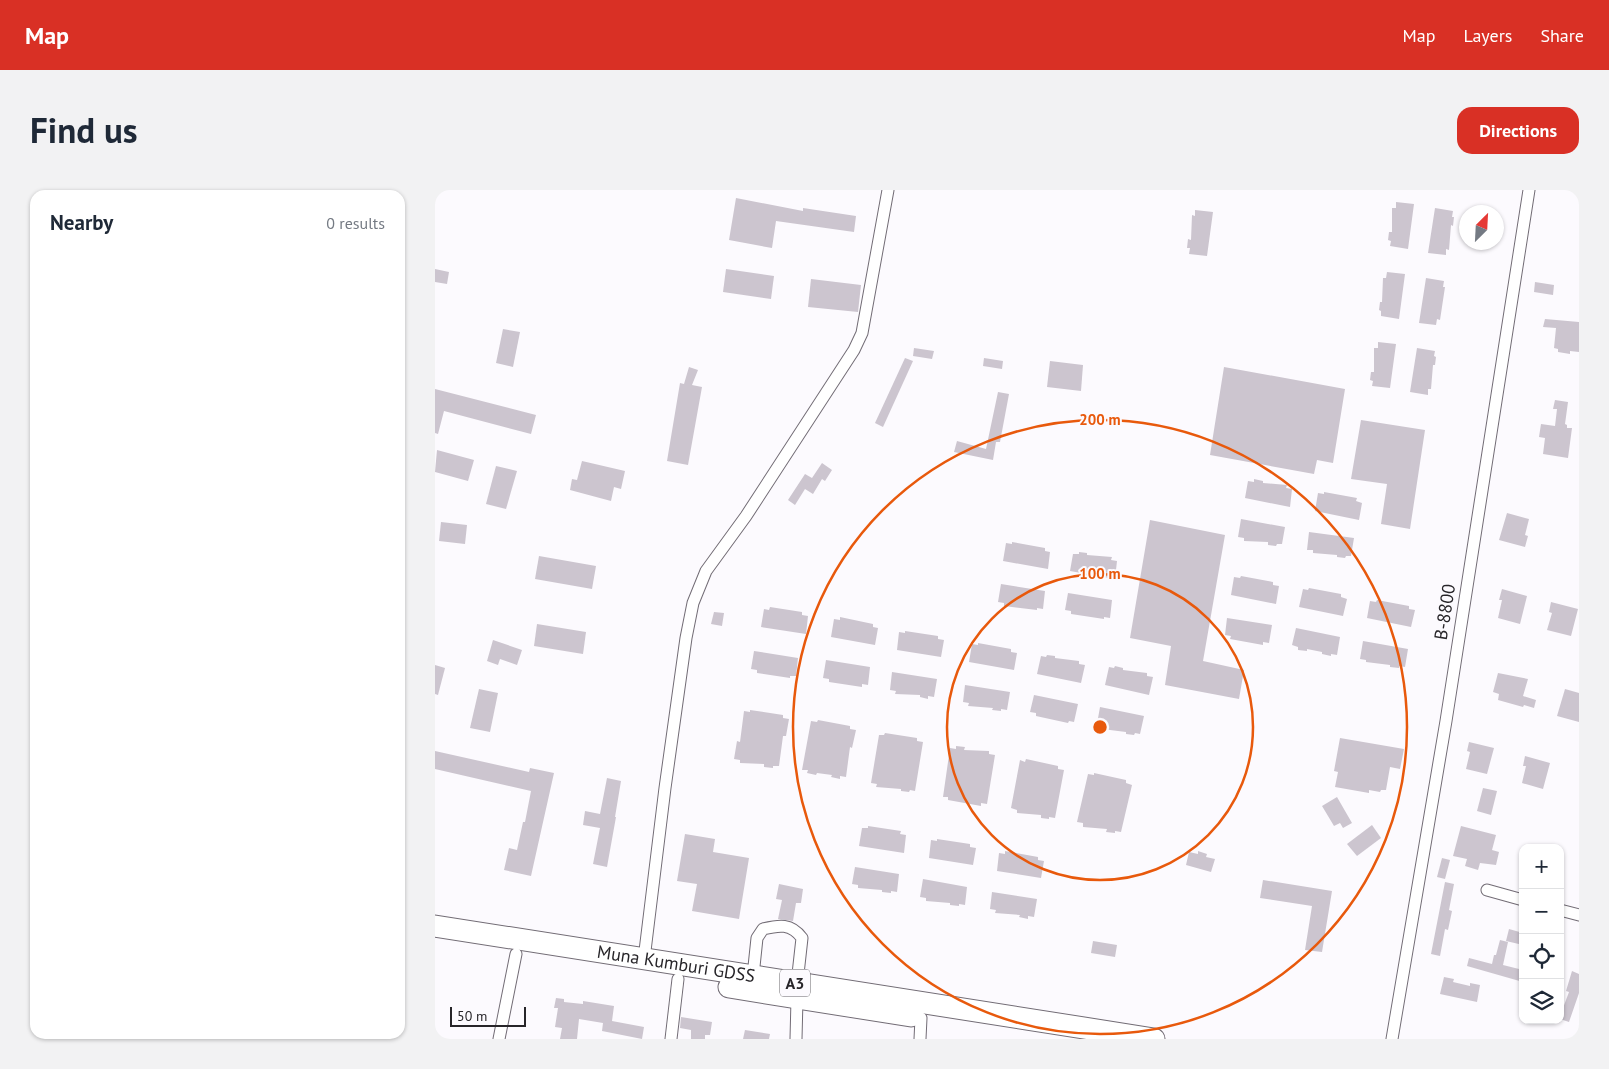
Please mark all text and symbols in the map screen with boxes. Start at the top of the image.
text: Map [25,20,69,51]
text: Map [1403,24,1435,47]
text: Layers [1463,24,1512,47]
text: Share [1540,24,1584,47]
text: Find us [30,107,138,153]
button: Directions [1457,107,1579,154]
north arrow [1459,205,1504,250]
text: Nearby [50,209,113,236]
text: 0 results [326,213,385,233]
text: 200 m [1079,410,1121,429]
text: 100 m [1079,564,1121,583]
street label: B-8800 [1429,582,1460,641]
centre of rings [1091,718,1109,736]
map controls [1519,844,1564,1024]
button: + [1519,844,1564,889]
button: − [1519,889,1564,934]
button: locate [1519,934,1564,979]
street label: Muna Kumburi GDSS [596,940,757,987]
road number: A3 [780,970,810,996]
button: layers [1519,979,1564,1024]
scale bar [450,1004,526,1027]
text: 50 m [457,1007,487,1025]

